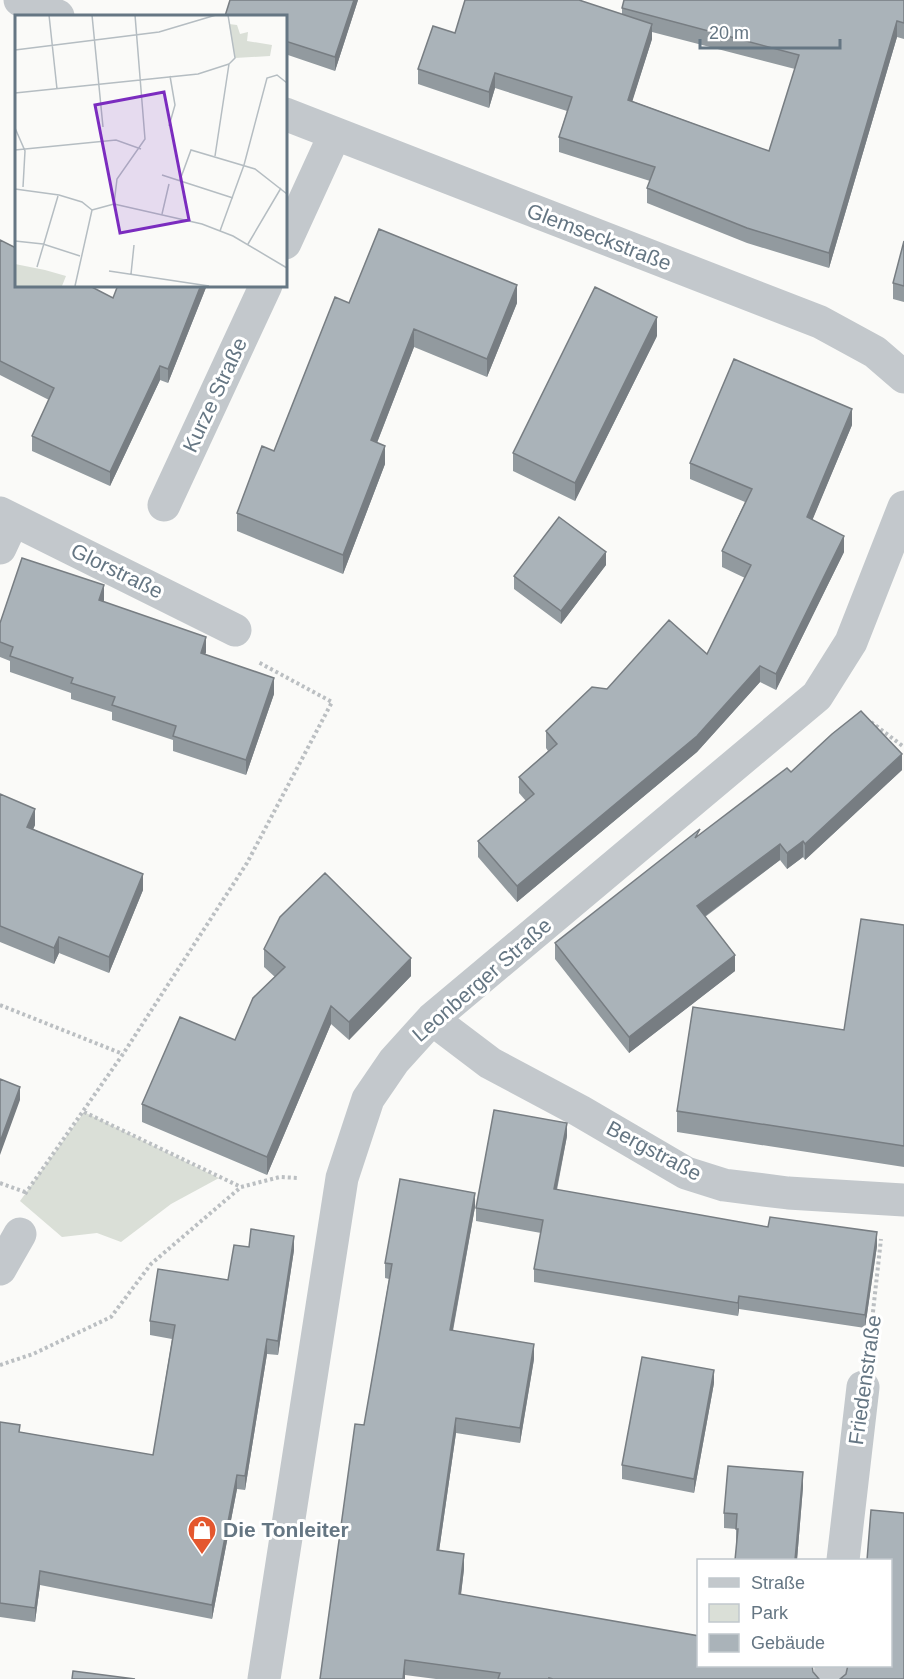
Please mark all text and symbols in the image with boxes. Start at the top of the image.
scale bar [700,12,840,50]
inset map [15,15,286,286]
text: 20 m [709,23,749,43]
street label: Glemseckstraße [524,198,675,275]
street label: Kurze Straße [178,334,251,456]
street label: Glorstraße [68,538,167,603]
street label: Leonberger Straße [408,913,556,1046]
street label: Bergstraße [603,1116,705,1185]
street label: Friedenstraße [844,1314,885,1446]
shop icon: Die Tonleiter [186,1514,218,1556]
place label: Die Tonleiter [223,1518,349,1541]
legend [697,1559,892,1667]
text: Straße [751,1573,805,1593]
text: Park [751,1603,789,1623]
text: Gebäude [751,1633,825,1653]

